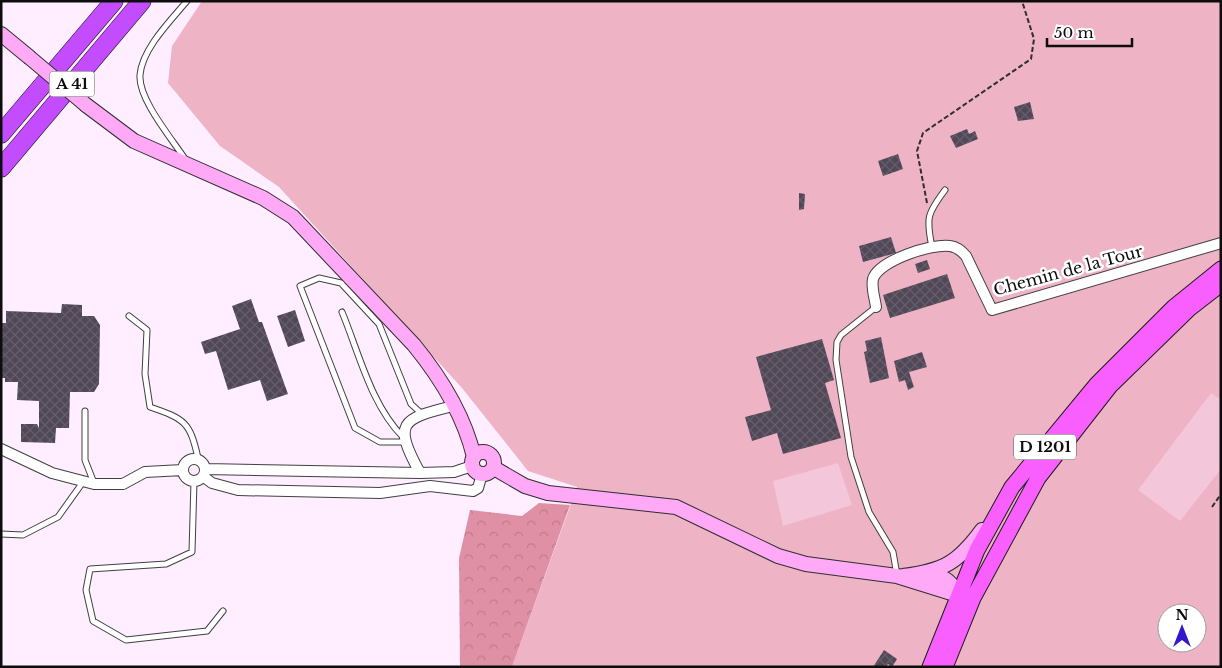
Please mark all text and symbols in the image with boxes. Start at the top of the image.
scale bar [1047,15,1132,47]
text: 50 m [1054,23,1094,42]
road number: A 41 [50,72,94,96]
street label: Chemin de la Tour [991,240,1145,300]
road number: D 1201 [1014,434,1076,460]
north arrow [1157,603,1207,653]
text: N [1175,606,1189,624]

